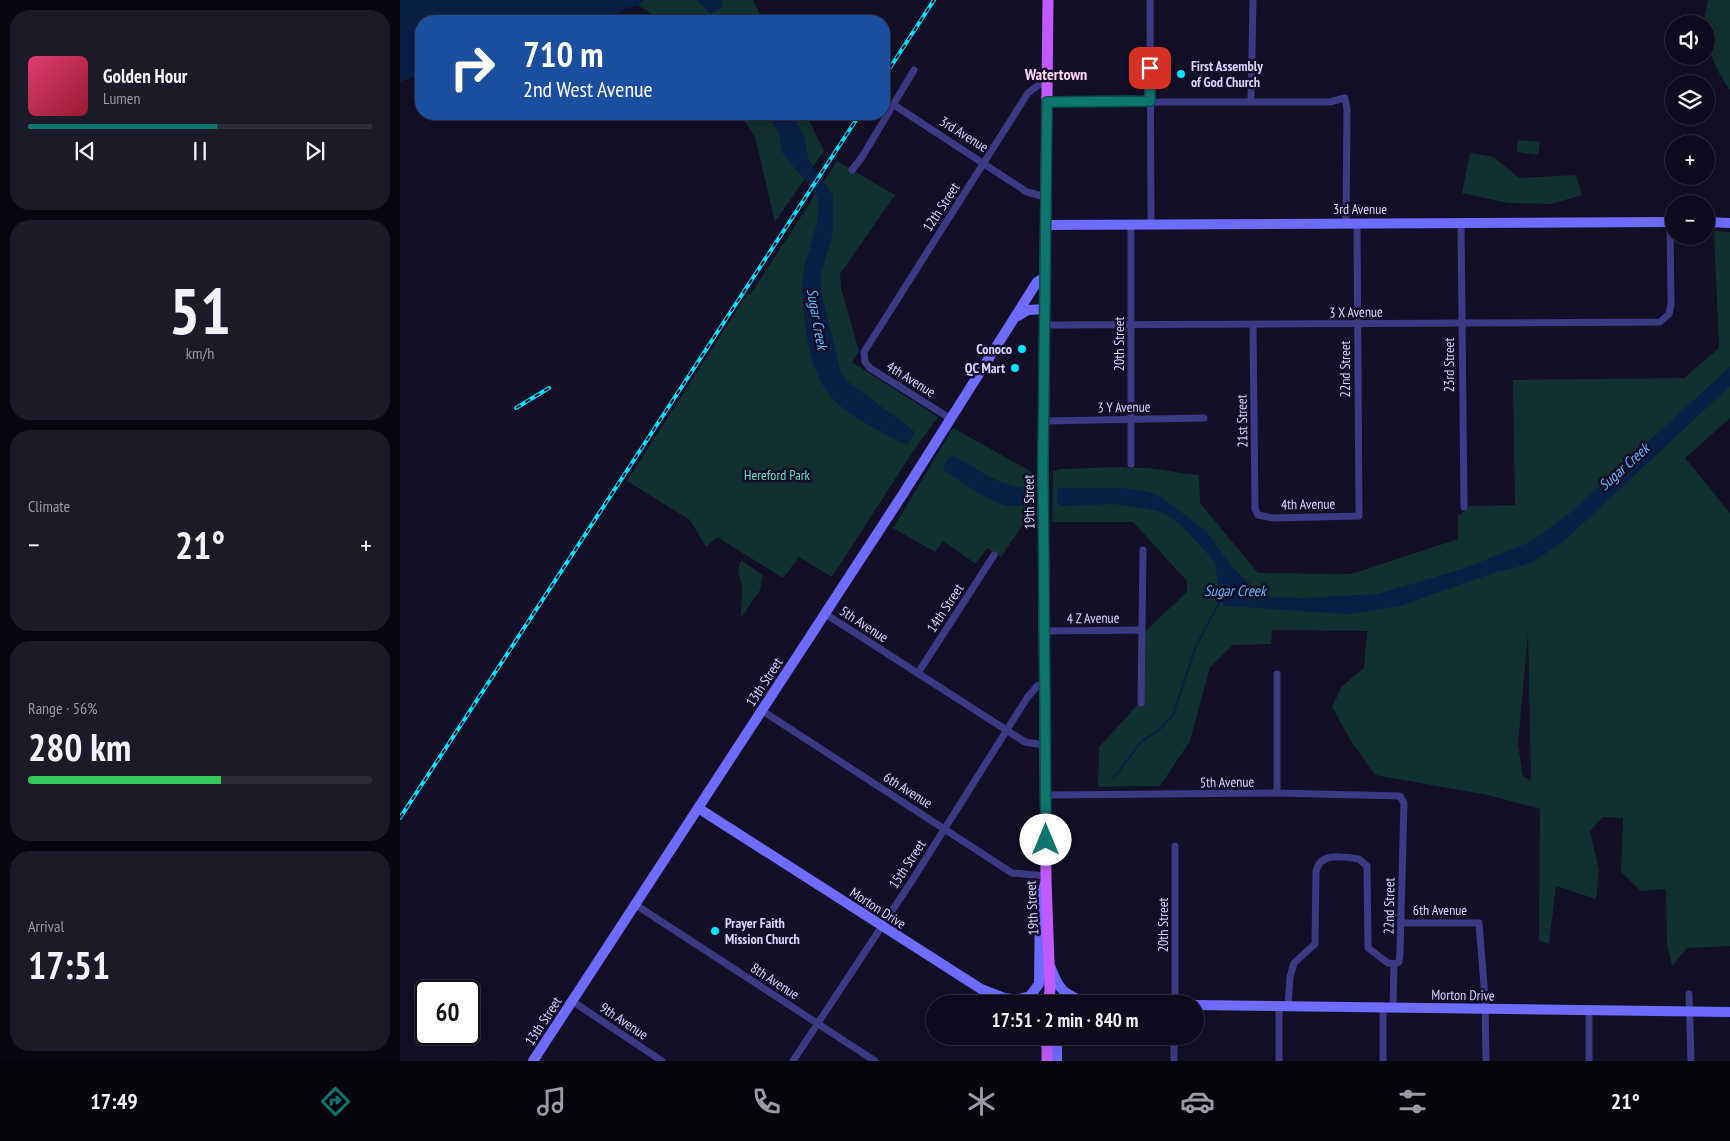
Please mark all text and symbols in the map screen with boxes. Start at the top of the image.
map controls [1665,15,1715,245]
button: sound [1665,15,1715,65]
text: 710 m [523,31,604,77]
icon: right [440,35,505,100]
pin [1129,47,1171,89]
icon: arrive [1136,54,1164,82]
place label: First Assembly of God Church [1191,57,1263,91]
text: Golden Hour [103,64,187,88]
district label: Watertown [1024,64,1087,84]
marker: First Assembly of God Church [1175,68,1187,80]
text: 2nd West Avenue [523,75,653,103]
button: layers [1665,75,1715,125]
text: Lumen [103,88,140,108]
street label: 3rd Avenue [936,112,992,156]
button: + [1665,135,1715,185]
icon: previous [71,137,99,165]
icon: pause [186,137,214,165]
icon: next [301,137,329,165]
street label: 12th Street [919,179,963,235]
button: − [1665,195,1715,245]
street label: 3rd Avenue [1333,200,1387,218]
text: 51 [169,268,231,352]
water label: Sugar Creek [803,287,833,353]
street label: 3 X Avenue [1329,303,1383,321]
street label: 20th Street [1110,317,1128,371]
street label: 23rd Street [1440,338,1458,392]
place label: Conoco [976,340,1012,358]
street label: 22nd Street [1336,340,1354,397]
text: km/h [186,343,214,363]
marker: Conoco [1016,343,1028,355]
street label: 4th Avenue [883,357,939,401]
place label: QC Mart [965,359,1005,377]
marker: QC Mart [1009,362,1021,374]
street label: 21st Street [1233,394,1251,448]
street label: 3 Y Avenue [1097,398,1151,416]
water label: Sugar Creek [1594,438,1655,494]
park label: Hereford Park [744,466,811,484]
street label: 19th Street [1020,474,1038,529]
street label: 4th Avenue [1281,495,1336,513]
text: Climate [28,496,70,516]
text: 21° [175,520,225,569]
text: − [28,526,40,563]
text: + [360,526,372,563]
street label: 14th Street [923,580,967,636]
water label: Sugar Creek [1204,581,1268,600]
street label: 5th Avenue [836,602,892,646]
street label: 4 Z Avenue [1066,609,1120,627]
street label: 13th Street [742,654,786,710]
text: Range · 56% [28,698,97,718]
text: 280 km [28,722,131,771]
street label: 6th Avenue [880,768,936,812]
street label: 5th Avenue [1200,773,1255,791]
position arrow [1019,813,1071,865]
street label: 15th Street [885,836,929,892]
street label: 22nd Street [1380,877,1398,935]
street label: 19th Street [1022,880,1042,936]
street label: Morton Drive [846,883,910,933]
street label: 20th Street [1154,898,1172,952]
street label: 6th Avenue [1413,901,1467,919]
place label: Prayer Faith Mission Church [725,914,800,948]
text: Arrival [28,916,64,936]
marker: Prayer Faith Mission Church [709,925,721,937]
text: 17:51 [28,940,110,989]
street label: 8th Avenue [747,959,803,1003]
speed limit sign: 60 [415,980,480,1045]
street label: Morton Drive [1431,985,1495,1005]
street label: 13th Street [521,993,565,1049]
street label: 9th Avenue [596,998,652,1044]
text: 17:51 · 2 min · 840 m [992,1008,1138,1032]
icon: directions [318,1084,353,1119]
icon: music [534,1084,569,1119]
icon: phone [749,1084,784,1119]
icon: climate [964,1084,999,1119]
icon: car [1180,1084,1215,1119]
icon: filters [1395,1084,1430,1119]
text: 17:49 [90,1087,138,1115]
text: 21° [1611,1087,1640,1115]

